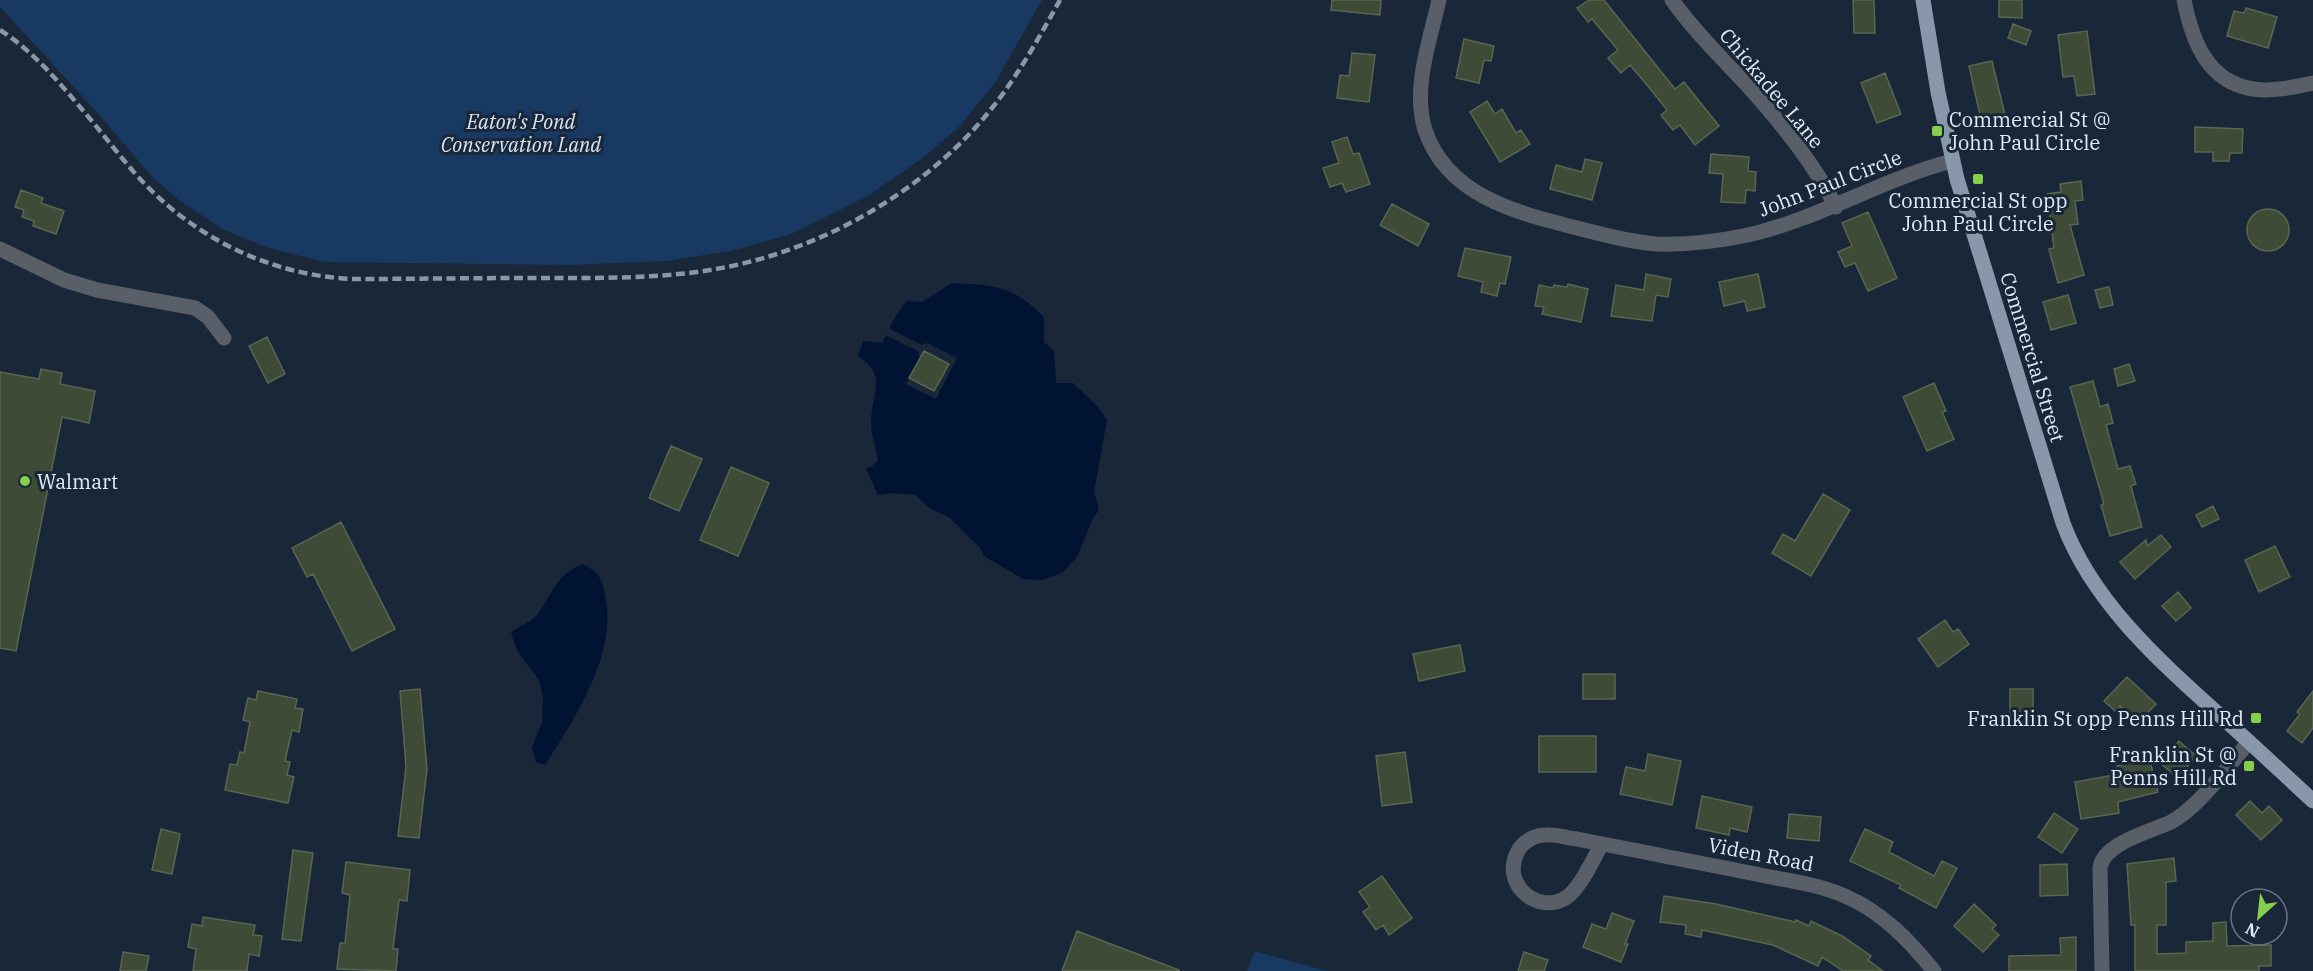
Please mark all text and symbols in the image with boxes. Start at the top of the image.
street label: Chickadee Lane [1714,22,1830,154]
place label: Commercial St @ John Paul Circle [1949,106,2111,156]
park label: Eaton's Pond Conservation Land [441,108,602,158]
marker: Commercial St @ John Paul Circle [1930,124,1944,138]
street label: John Paul Circle [1755,143,1905,223]
marker: Commercial St opp John Paul Circle [1971,172,1985,186]
place label: Commercial St opp John Paul Circle [1888,187,2068,237]
street label: Commercial Street [1994,269,2072,445]
place label: Walmart [37,468,118,495]
marker: Walmart [18,474,32,488]
place label: Franklin St opp Penns Hill Rd [1967,705,2244,732]
marker: Franklin St opp Penns Hill Rd [2249,711,2263,725]
place label: Franklin St @ Penns Hill Rd [2109,741,2237,791]
marker: Franklin St @ Penns Hill Rd [2242,759,2256,773]
street label: Viden Road [1706,831,1816,877]
north arrow [2229,887,2289,947]
text: N [2242,919,2262,942]

